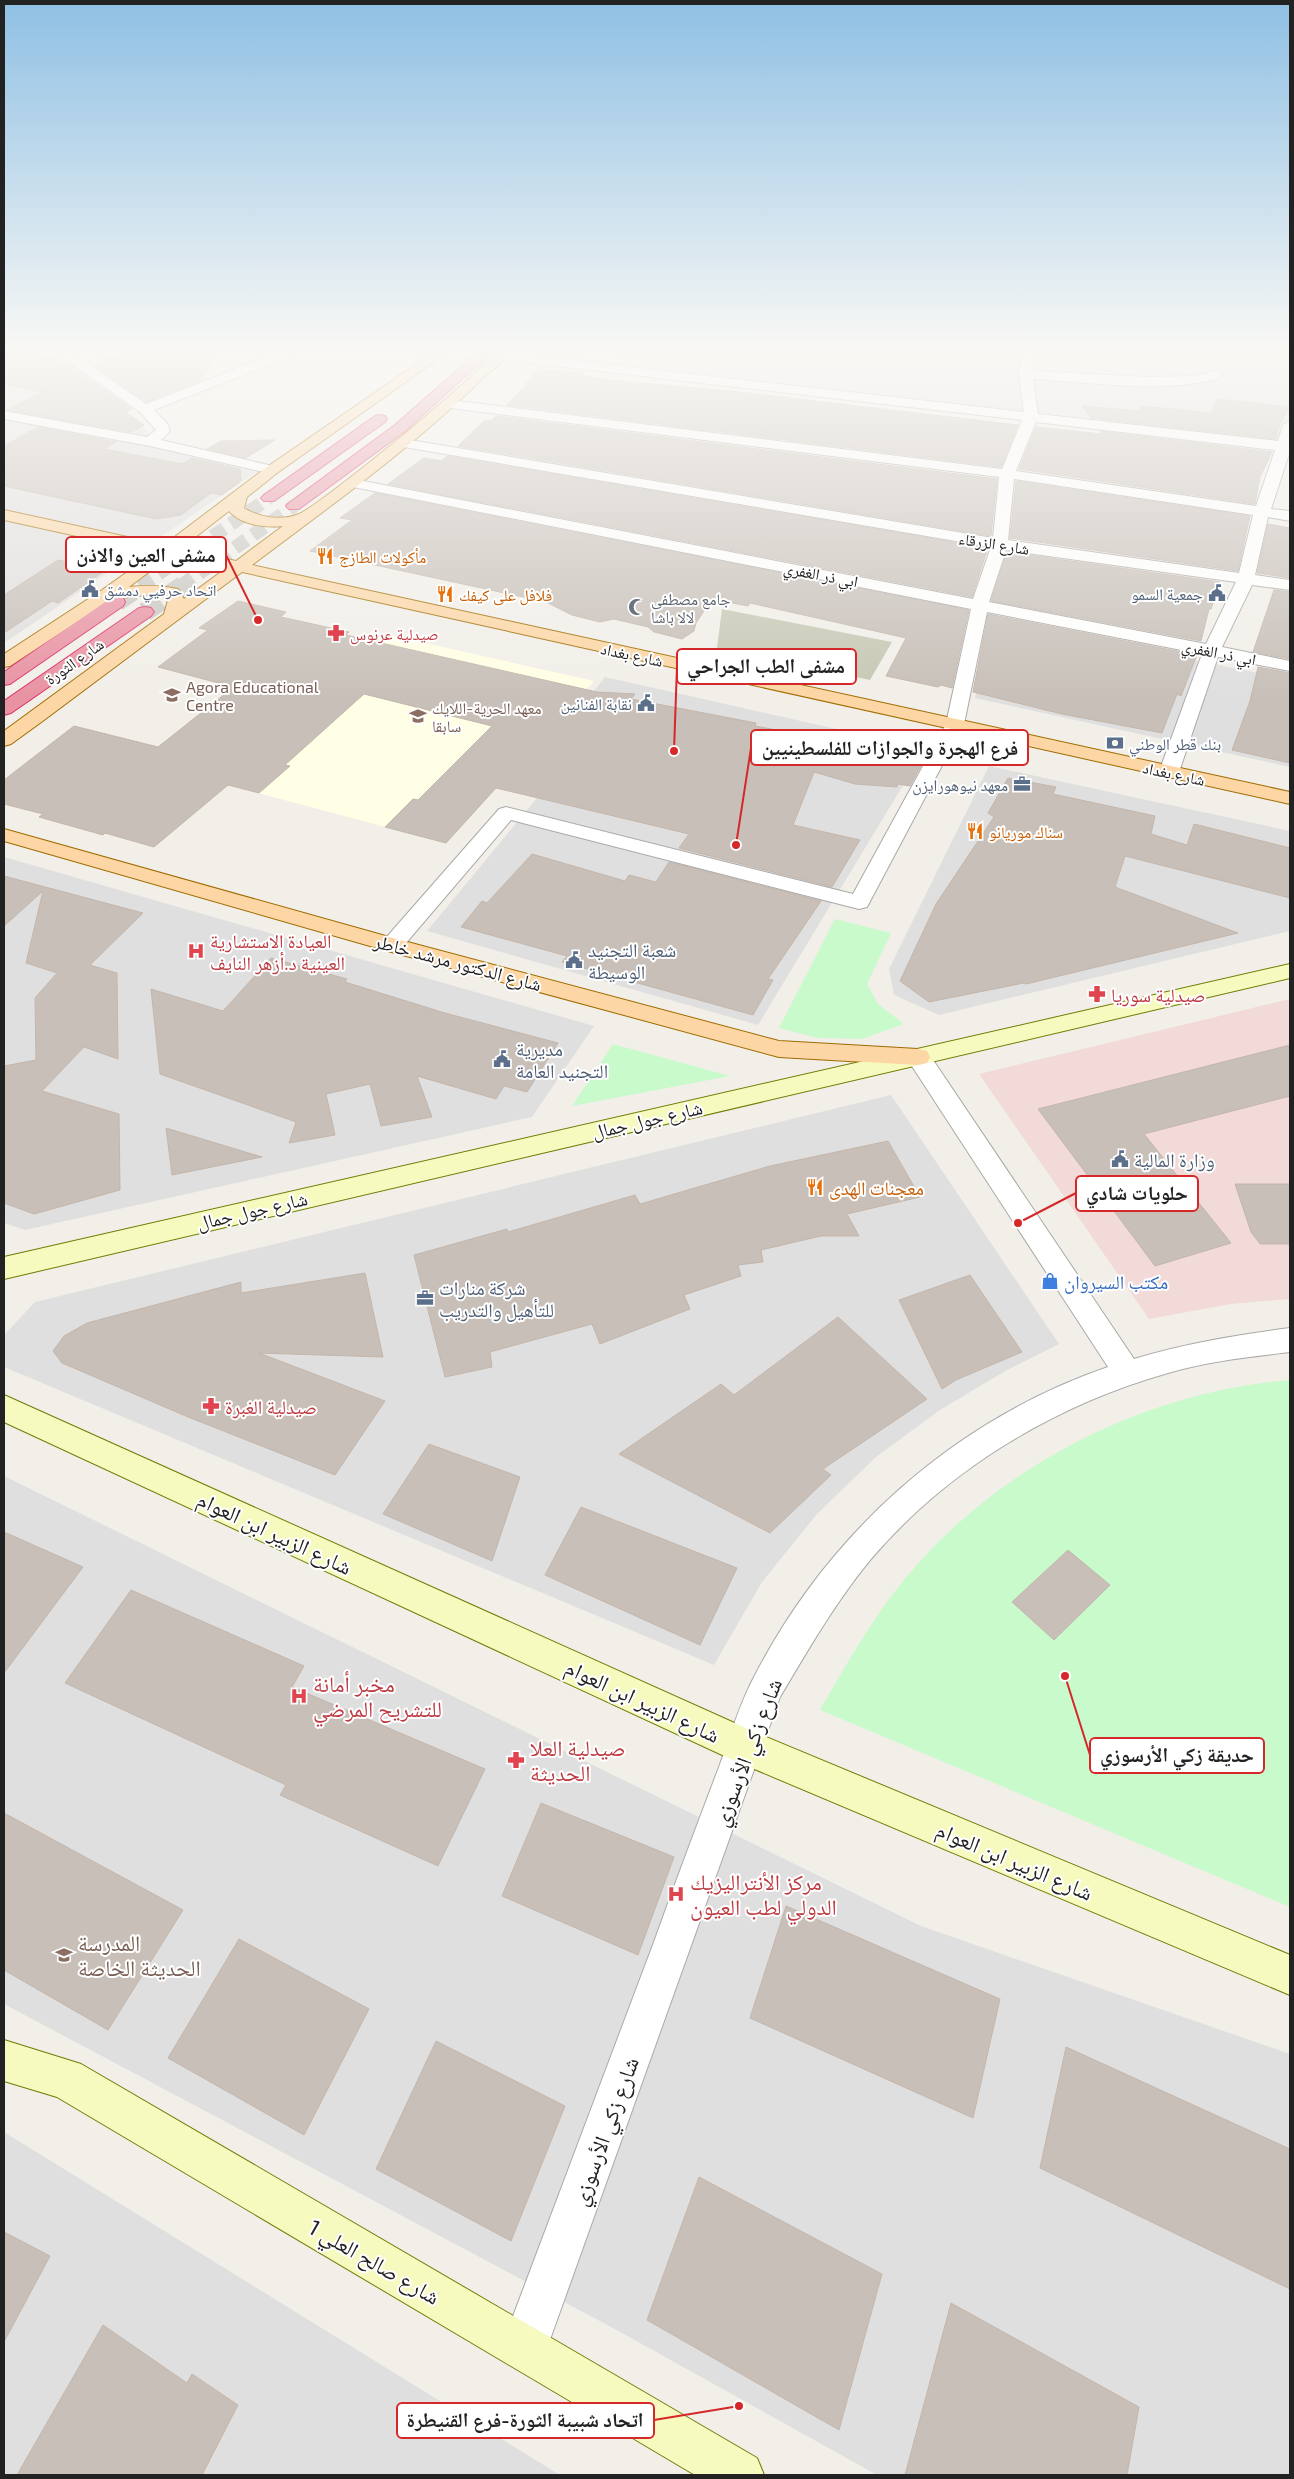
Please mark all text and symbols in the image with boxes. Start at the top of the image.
street label: شارع الزرقاء [957,528,1031,560]
callout: مشفى العين والاذن [66,537,226,572]
text: مشفى العين والاذن [76,542,216,568]
restaurant icon: مأكولات الطازج [315,546,335,566]
place label: مأكولات الطازج [339,547,426,568]
street label: ابي ذر الغفري [781,557,860,595]
public building icon: اتحاد حرفيي دمشق [80,579,100,599]
place label: اتحاد حرفيي دمشق [104,580,217,603]
public building icon: جمعية السمو [1207,583,1227,603]
restaurant icon: فلافل على كيفك [435,584,455,604]
place label: جمعية السمو [1131,584,1203,604]
place label: فلافل على كيفك [459,585,552,606]
place label: جامع مصطفى لالا باشا [651,589,731,626]
mosque icon: جامع مصطفى لالا باشا [627,597,647,617]
pharmacy icon: صيدلية عرنوس [326,623,346,643]
place label: صيدلية عرنوس [350,624,439,645]
street label: شارع الثورة [41,634,108,690]
street label: ابي ذر الغفري [1179,635,1258,673]
street label: شارع بغداد [599,638,665,672]
callout: مشفى الطب الجراحي [677,649,856,684]
text: مشفى الطب الجراحي [687,653,845,682]
place label: Agora Educational Centre [186,677,319,714]
school or university icon: Agora Educational Centre [162,685,182,705]
public building icon: نقابة الفنانين [636,693,656,713]
place label: نقابة الفنانين [561,694,632,715]
place label: معهد الحرية-اللايك سابقا [432,698,542,735]
school or university icon: معهد الحرية-اللايك سابقا [408,706,428,726]
callout: فرع الهجرة والجوازات للفلسطينيين [751,730,1028,765]
bank icon: بنك قطر الوطني [1105,733,1125,753]
place label: بنك قطر الوطني [1129,734,1221,757]
text: فرع الهجرة والجوازات للفلسطينيين [762,735,1018,761]
street label: شارع بغداد [1141,757,1207,791]
office icon: معهد نيوهورايزن [1012,774,1032,794]
place label: معهد نيوهورايزن [912,775,1008,796]
restaurant icon: سناك موريانو [965,821,985,841]
place label: سناك موريانو [989,822,1063,842]
street label: شارع الدكتور مرشد خاطر [371,928,544,996]
place label: العيادة الاستشارية العينية د.أزهر النايف [210,929,345,975]
place label: شعبة التجنيد الوسيطة [588,938,676,984]
hospital icon: العيادة الاستشارية العينية د.أزهر النايف [186,941,206,961]
public building icon: شعبة التجنيد الوسيطة [564,950,584,970]
place label: صيدلية سوريا [1111,983,1206,1007]
pharmacy icon: صيدلية سوريا [1087,984,1107,1004]
place label: مديرية التجنيد العامة [516,1037,608,1082]
public building icon: مديرية التجنيد العامة [492,1049,512,1069]
street label: شارع جول جمال [589,1095,705,1144]
place label: وزارة المالية [1134,1148,1215,1172]
public building icon: وزارة المالية [1110,1149,1130,1169]
place label: معجنات الهدى [829,1176,924,1200]
callout: حلويات شادي [1076,1176,1198,1211]
restaurant icon: معجنات الهدى [805,1177,825,1197]
text: حلويات شادي [1086,1180,1188,1209]
street label: شارع جول جمال [194,1186,310,1235]
place label: مكتب السيروان [1064,1270,1168,1294]
shop icon: مكتب السيروان [1040,1271,1060,1291]
place label: شركة منارات للتأهيل والتدريب [439,1276,554,1322]
office icon: شركة منارات للتأهيل والتدريب [415,1288,435,1308]
place label: صيدلية الغبرة [225,1395,317,1419]
pharmacy icon: صيدلية الغبرة [201,1396,221,1416]
street label: شارع الزبير ابن العوام [192,1485,356,1582]
street label: شارع الزبير ابن العوام [560,1653,724,1750]
place label: مخبر أمانة للتشريح المرضي [313,1670,442,1727]
street label: شارع زكي الأرسوزي [706,1674,791,1832]
hospital icon: مخبر أمانة للتشريح المرضي [289,1686,309,1706]
place label: صيدلية العلا الحديثة [530,1734,626,1785]
callout: حديقة زكي الأرسوزي [1090,1738,1264,1773]
text: حديقة زكي الأرسوزي [1100,1742,1254,1771]
pharmacy icon: صيدلية العلا الحديثة [506,1750,526,1770]
street label: شارع الزبير ابن العوام [932,1815,1097,1907]
place label: مركز الأنتراليزيك الدولي لطب العيون [690,1868,837,1925]
hospital icon: مركز الأنتراليزيك الدولي لطب العيون [666,1884,686,1904]
place label: المدرسة الحديثة الخاصة [78,1929,201,1980]
school or university icon: المدرسة الحديثة الخاصة [54,1945,74,1965]
street label: شارع زكي الأرسوزي [565,2053,648,2211]
street label: شارع صالح العلي 1 [302,2213,445,2314]
callout: اتحاد شبيبة الثورة-فرع القنيطرة [397,2403,654,2438]
text: اتحاد شبيبة الثورة-فرع القنيطرة [407,2407,643,2433]

